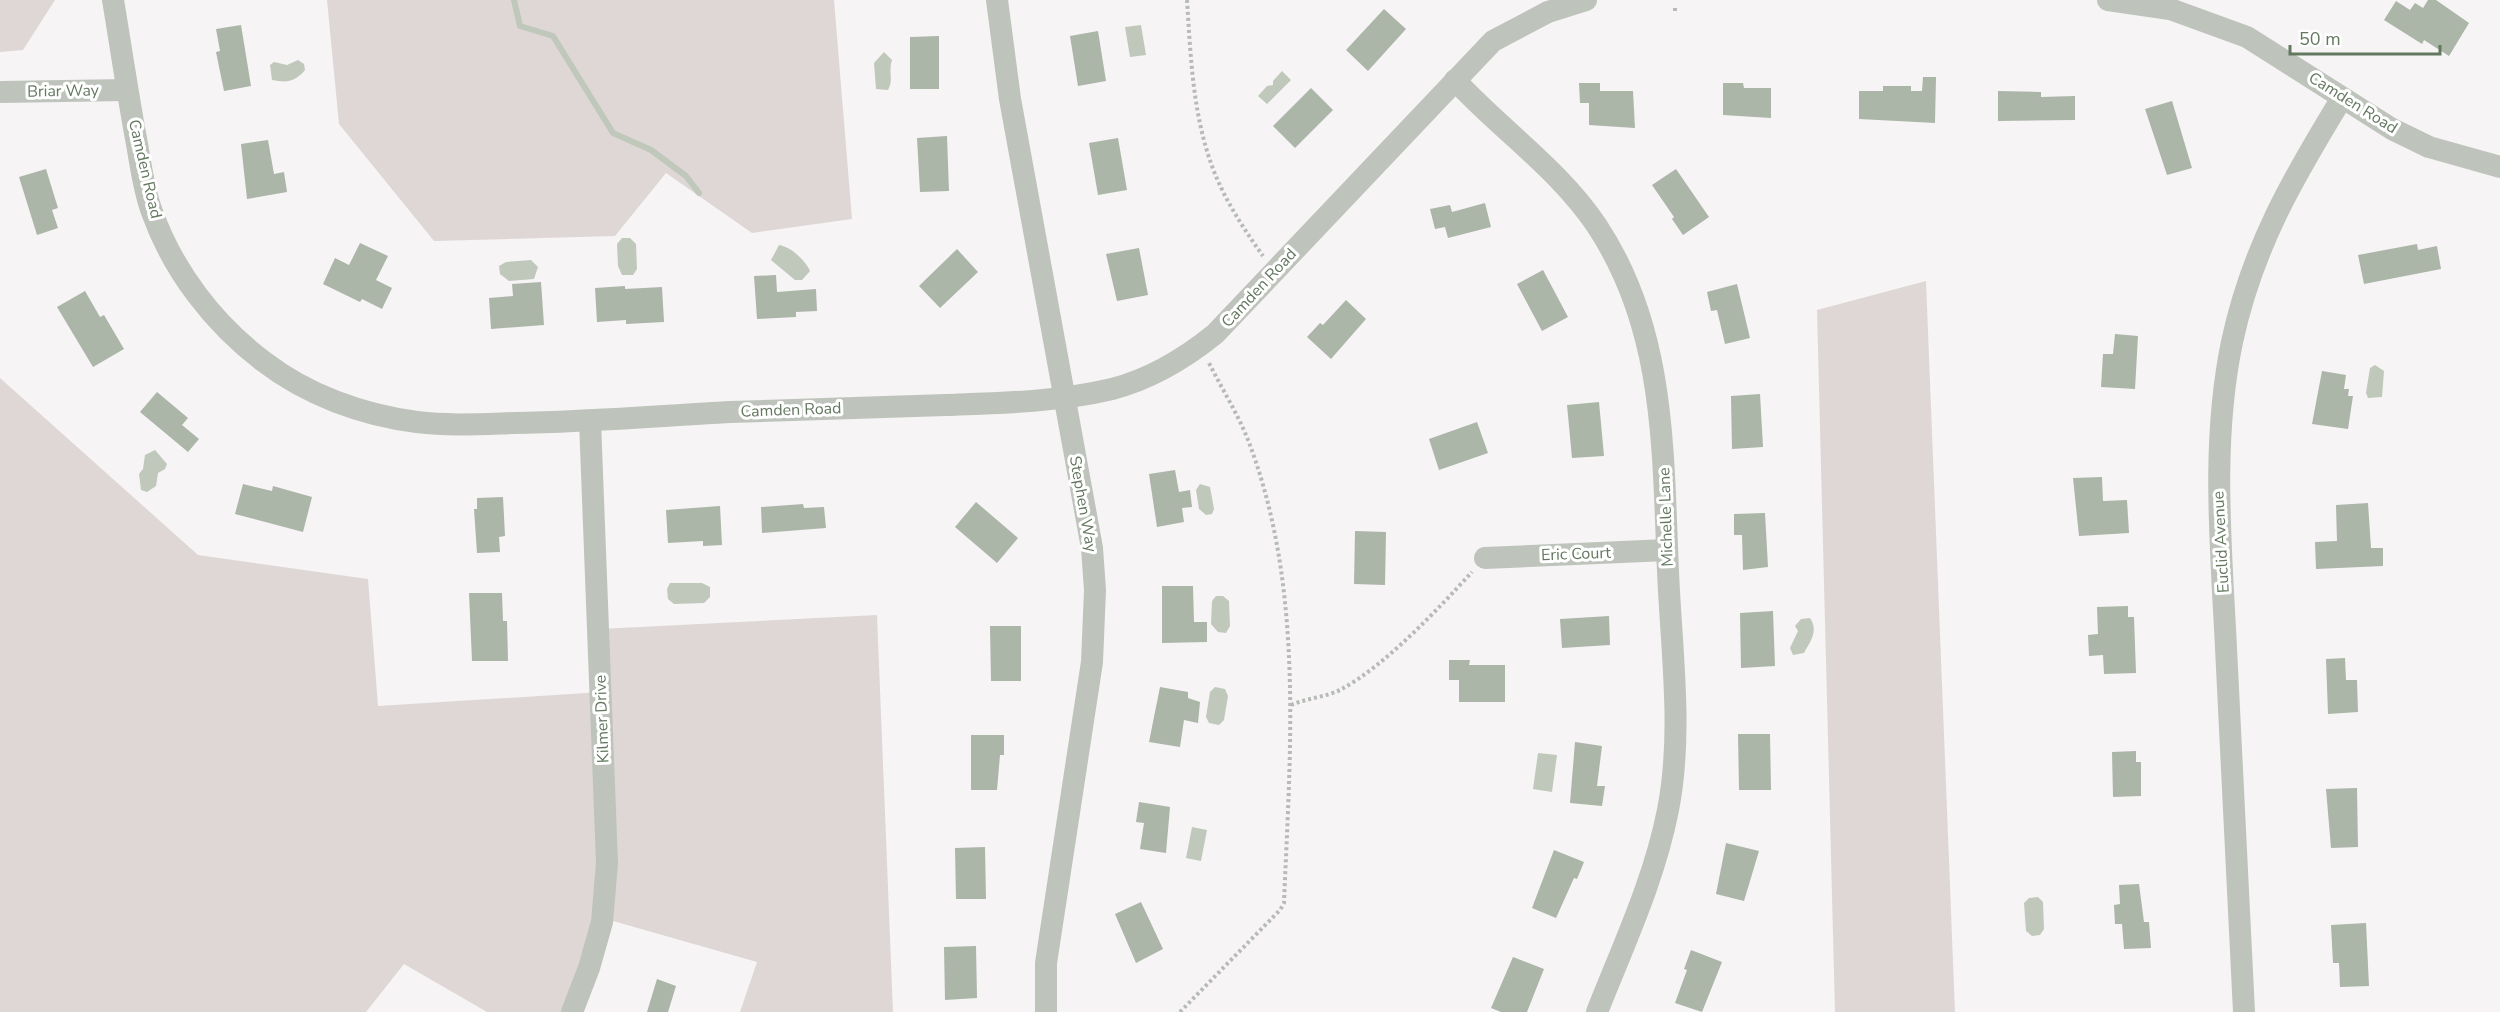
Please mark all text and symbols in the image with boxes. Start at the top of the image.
scale bar [2290,18,2440,56]
text: 50 m [2299,27,2341,51]
street label: Camden Road [2304,67,2402,139]
street label: Briar Way [27,79,100,103]
street label: Camden Road [123,117,167,221]
street label: Camden Road [1217,244,1301,332]
street label: Camden Road [740,397,842,423]
street label: Stephen Way [1064,454,1102,555]
street label: Michelle Lane [1653,467,1679,567]
street label: Euclid Avenue [2207,490,2235,594]
street label: Eric Court [1541,542,1612,566]
street label: Kilmer Drive [589,674,615,764]

